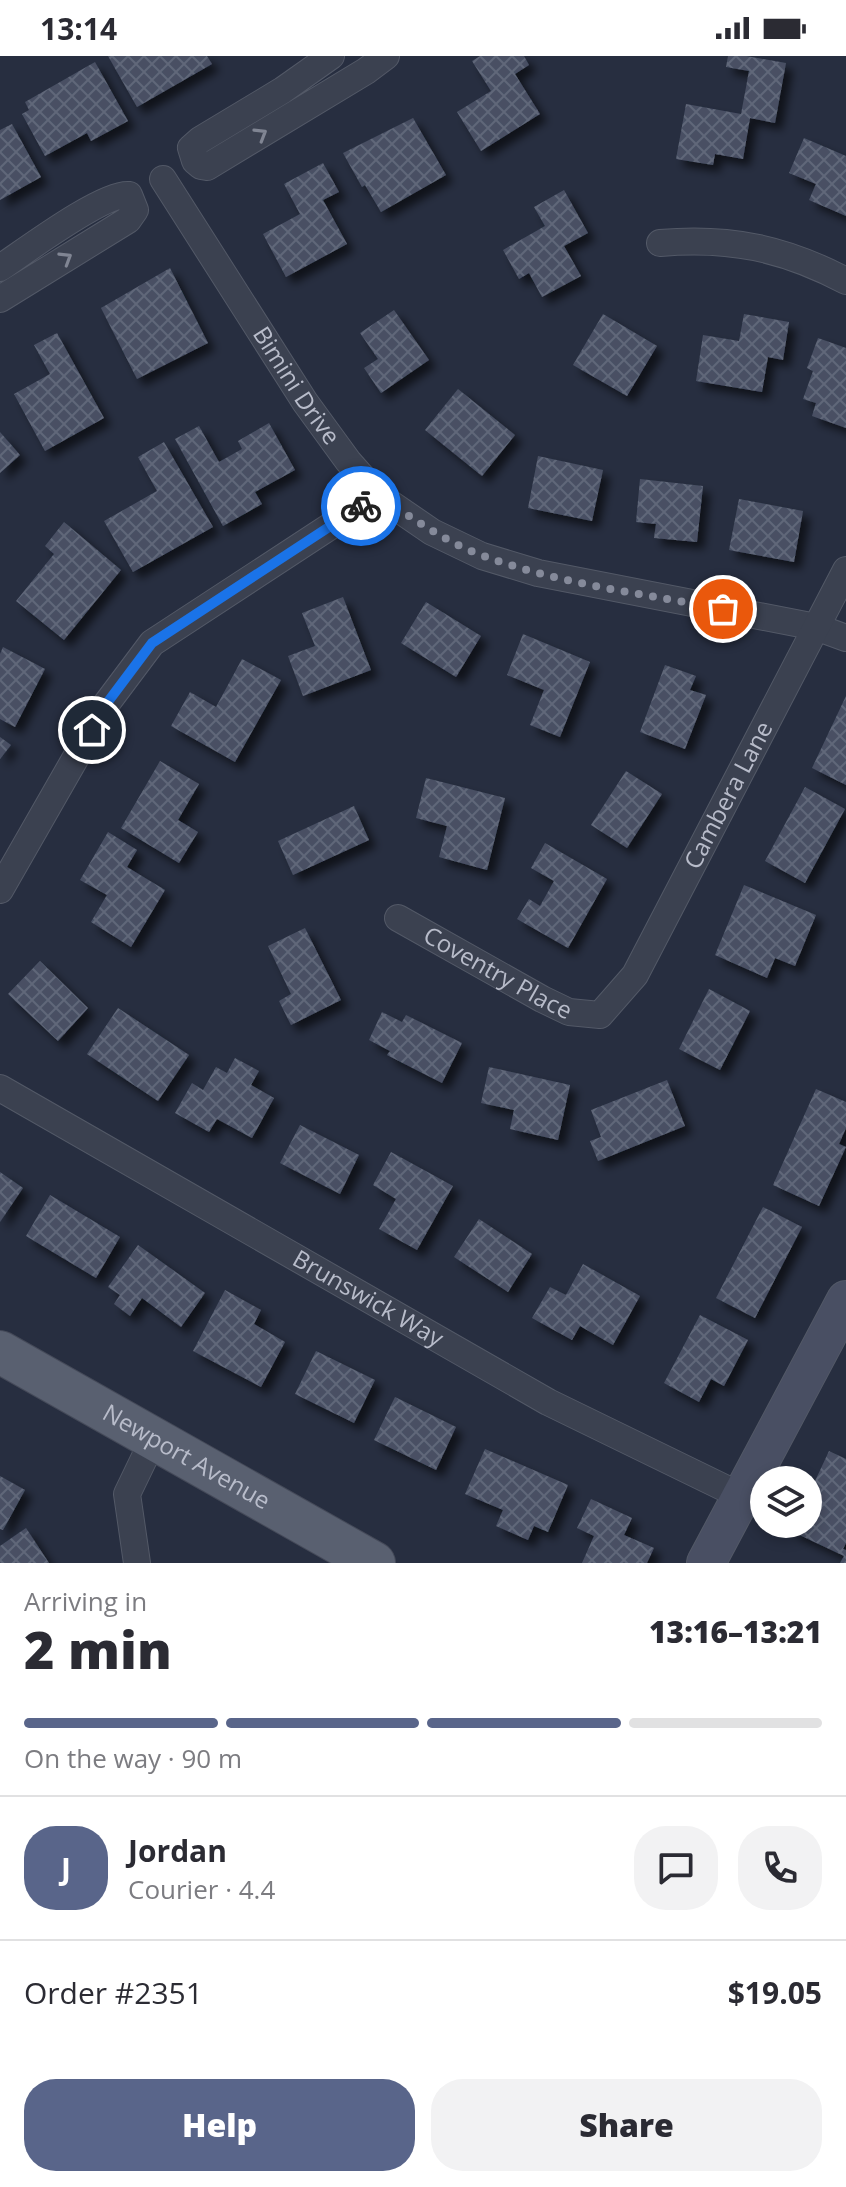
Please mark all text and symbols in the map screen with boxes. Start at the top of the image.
text: 13:14 [40,8,117,49]
one-way arrow [252,128,267,144]
one-way arrow [57,252,72,267]
street label: Bimini Drive [246,320,349,451]
courier [321,466,401,546]
icon: bike [339,484,383,528]
pin [689,575,757,643]
icon: bag [701,587,745,631]
pin [58,696,126,764]
icon: home [70,708,114,752]
street label: Cambera Lane [675,715,779,874]
street label: Coventry Place [418,918,578,1026]
street label: Brunswick Way [287,1241,451,1354]
street label: Newport Avenue [97,1395,277,1516]
map controls [750,1466,822,1538]
button: layers [750,1466,822,1538]
text: Arriving in [24,1583,147,1619]
text: 13:16–13:21 [649,1611,822,1652]
text: 2 min [24,1613,172,1684]
text: On the way · 90 m [24,1740,242,1776]
button: chat [634,1826,718,1910]
button: phone [738,1826,822,1910]
text: Jordan [128,1830,227,1871]
text: J [61,1848,71,1889]
text: Courier · 4.4 [128,1871,275,1907]
text: Order #2351 [24,1972,203,2013]
text: $19.05 [728,1972,822,2013]
button: Help [24,2079,415,2171]
button: Share [431,2079,822,2171]

